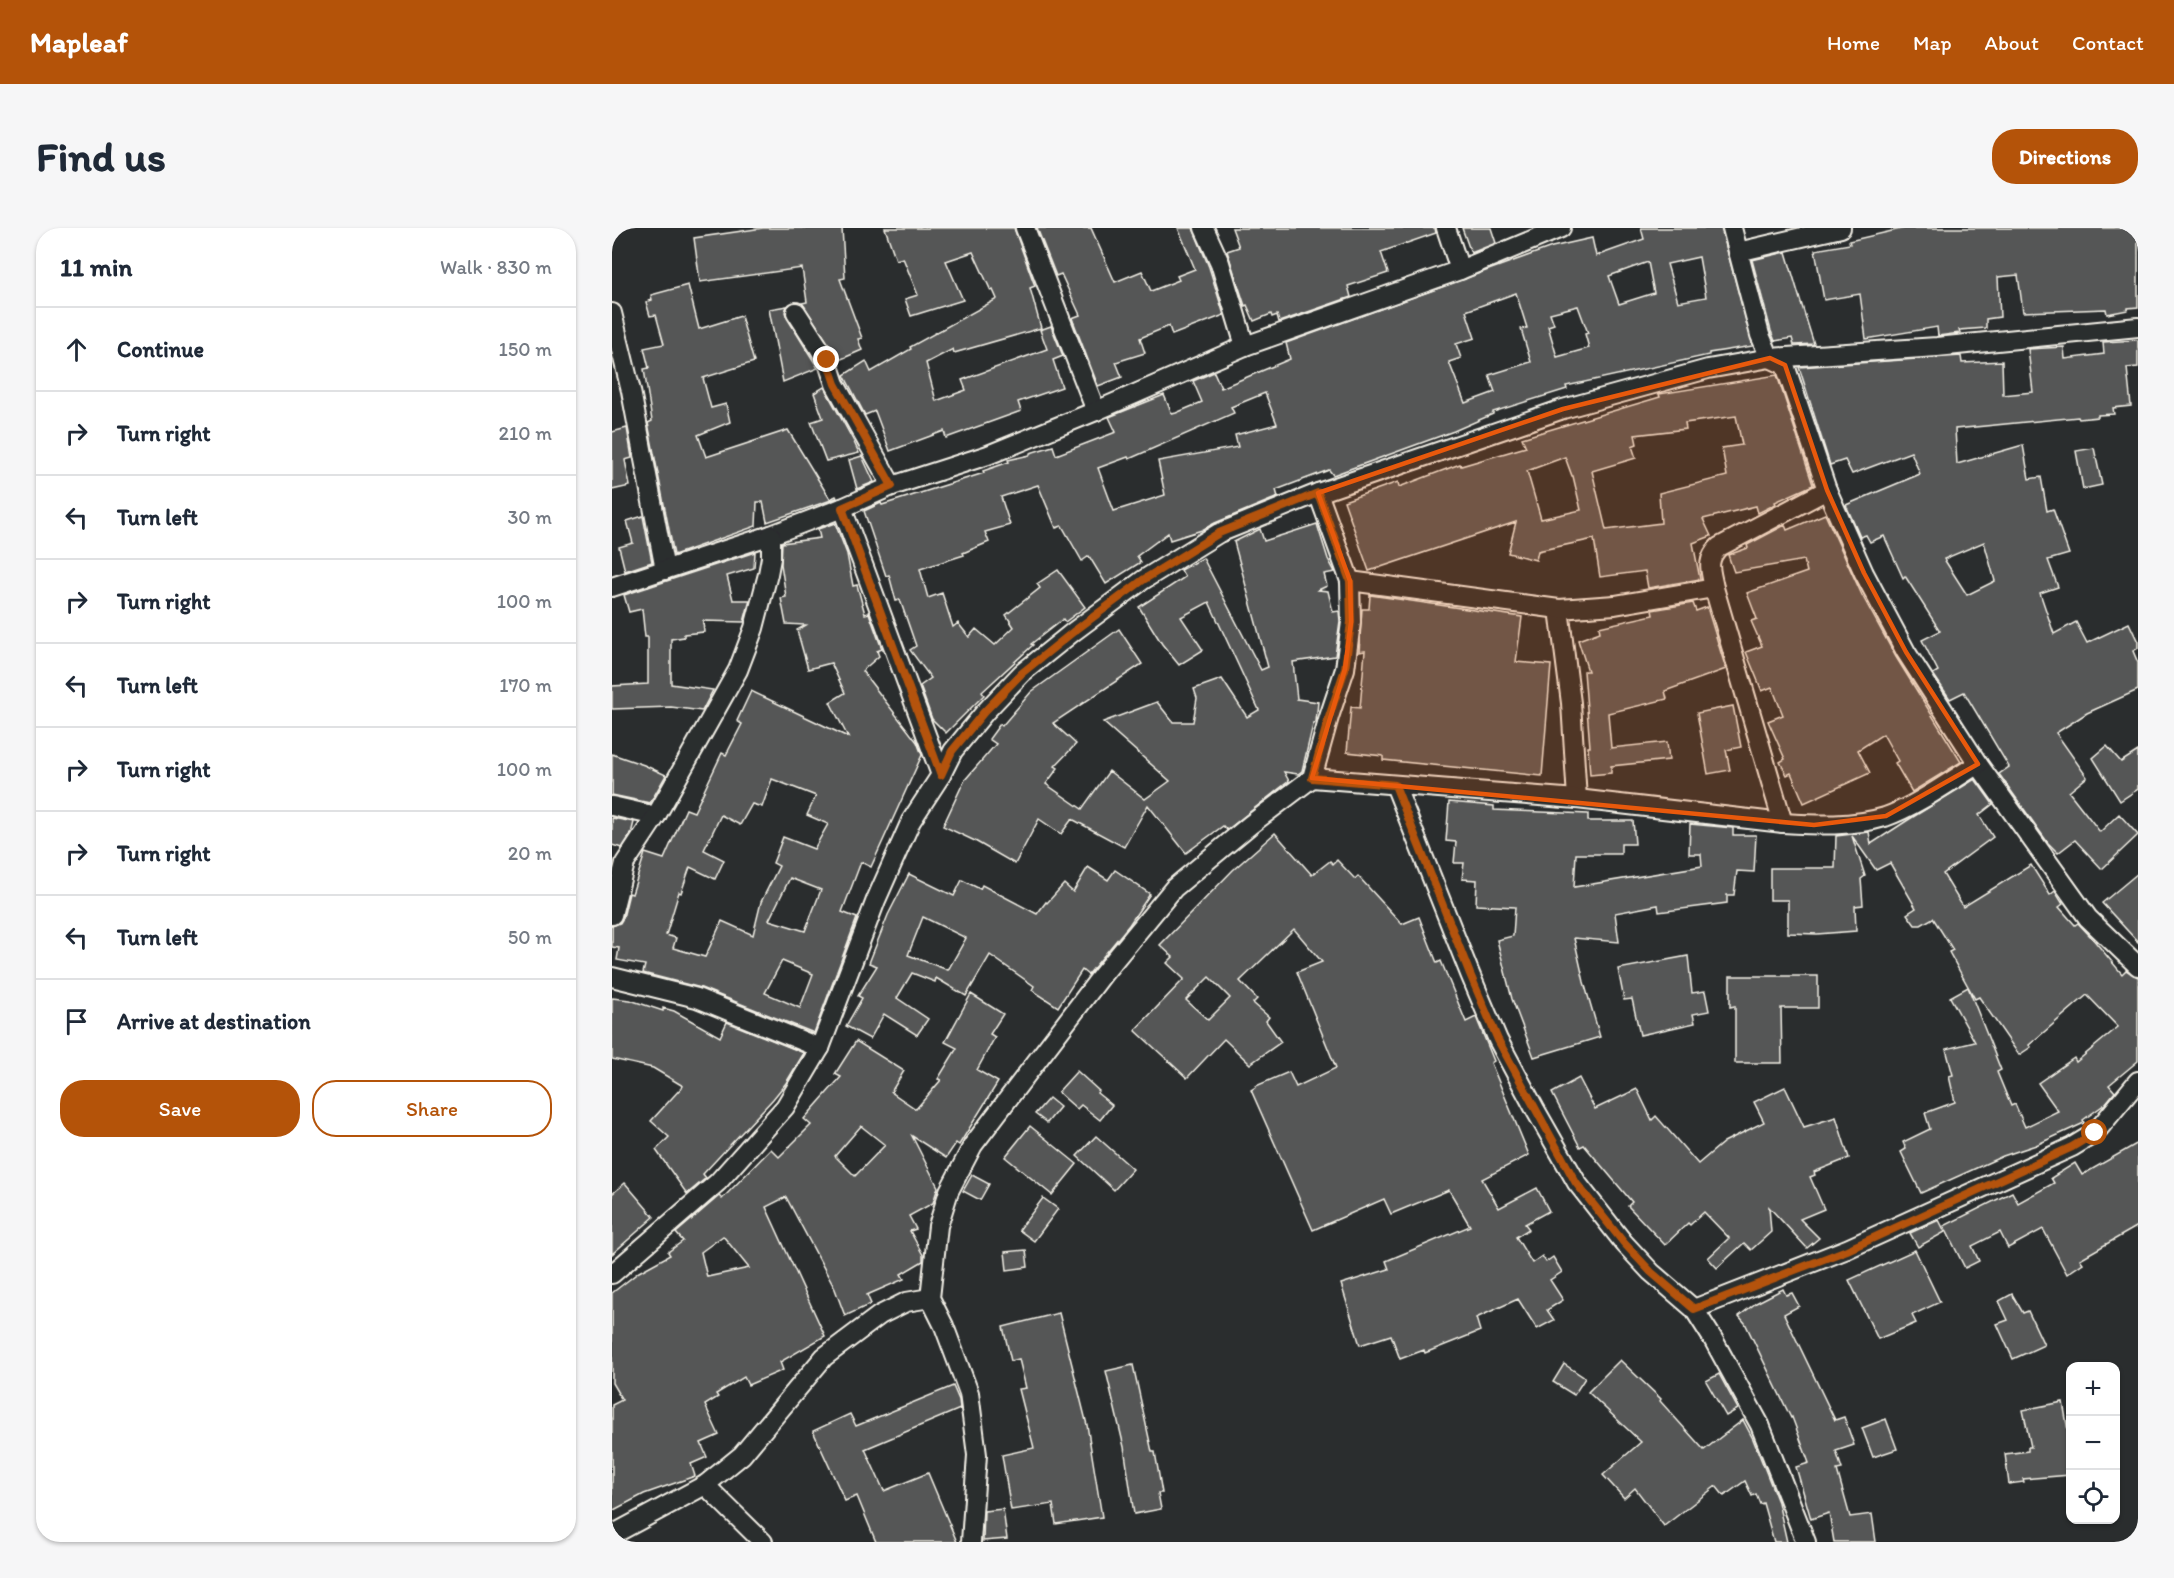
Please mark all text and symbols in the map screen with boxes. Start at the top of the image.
text: Mapleaf [30,25,128,59]
text: Home [1827,30,1880,55]
text: Map [1913,30,1952,55]
text: About [1985,30,2039,55]
text: Contact [2072,30,2144,55]
button: Directions [1992,129,2138,184]
text: Find us [36,131,166,182]
text: 11 min [60,251,132,283]
text: Walk · 830 m [440,255,552,279]
icon: ahead [60,333,93,366]
text: Continue [117,336,204,363]
text: 150 m [499,337,552,361]
route end [813,346,839,372]
icon: right [60,417,93,450]
text: Turn right [117,420,211,447]
text: 210 m [499,421,552,445]
icon: left [60,501,93,534]
text: Turn left [117,504,198,531]
text: 30 m [507,505,552,529]
icon: right [60,585,93,618]
text: Turn right [117,588,211,615]
text: 100 m [497,589,552,613]
icon: left [60,669,93,702]
text: Turn left [117,672,198,699]
text: 170 m [499,673,552,697]
icon: right [60,753,93,786]
text: Turn right [117,756,211,783]
text: 100 m [497,757,552,781]
icon: right [60,837,93,870]
text: Turn right [117,840,211,867]
text: 20 m [508,841,552,865]
icon: left [60,921,93,954]
text: Turn left [117,924,198,951]
text: 50 m [508,925,552,949]
icon: arrive [60,1005,93,1038]
text: Arrive at destination [117,1008,311,1035]
button: Save [60,1080,300,1137]
button: Share [312,1080,552,1137]
route start [2081,1119,2107,1145]
map controls [2066,1362,2120,1524]
button: + [2066,1362,2120,1416]
button: − [2066,1416,2120,1470]
button: locate [2066,1470,2120,1524]

